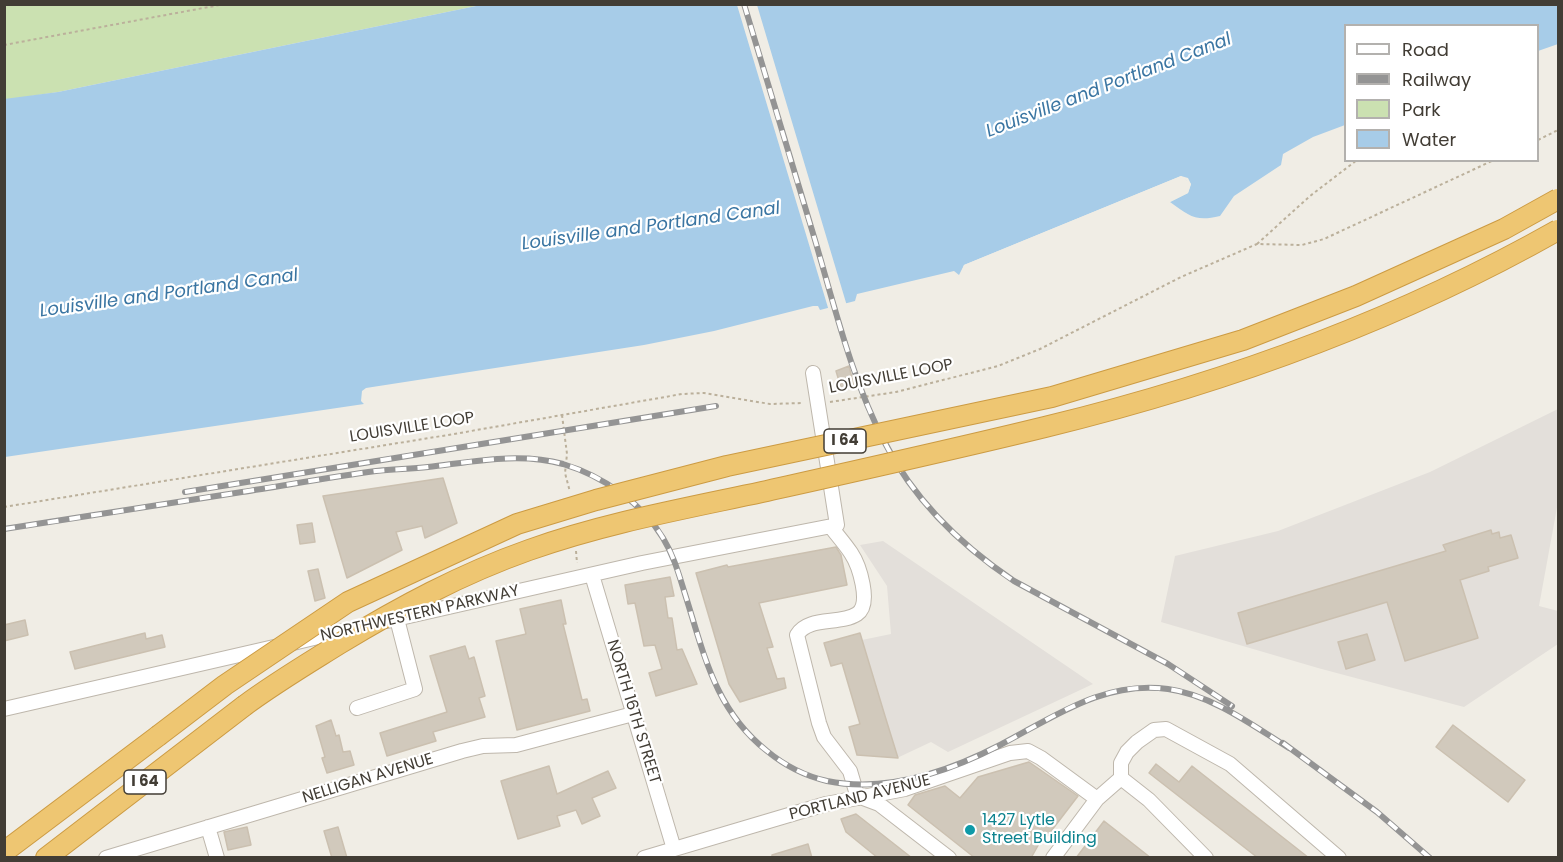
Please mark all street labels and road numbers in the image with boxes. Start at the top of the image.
street label: LOUISVILLE LOOP [827,356,955,398]
street label: LOUISVILLE LOOP [348,409,476,447]
road number: I 64 [824,429,866,453]
street label: NORTHWESTERN PARKWAY [319,582,521,646]
street label: NORTH 16TH STREET [602,638,664,786]
street label: NELLIGAN AVENUE [300,750,436,808]
road number: I 64 [124,770,166,794]
street label: PORTLAND AVENUE [787,771,933,825]

